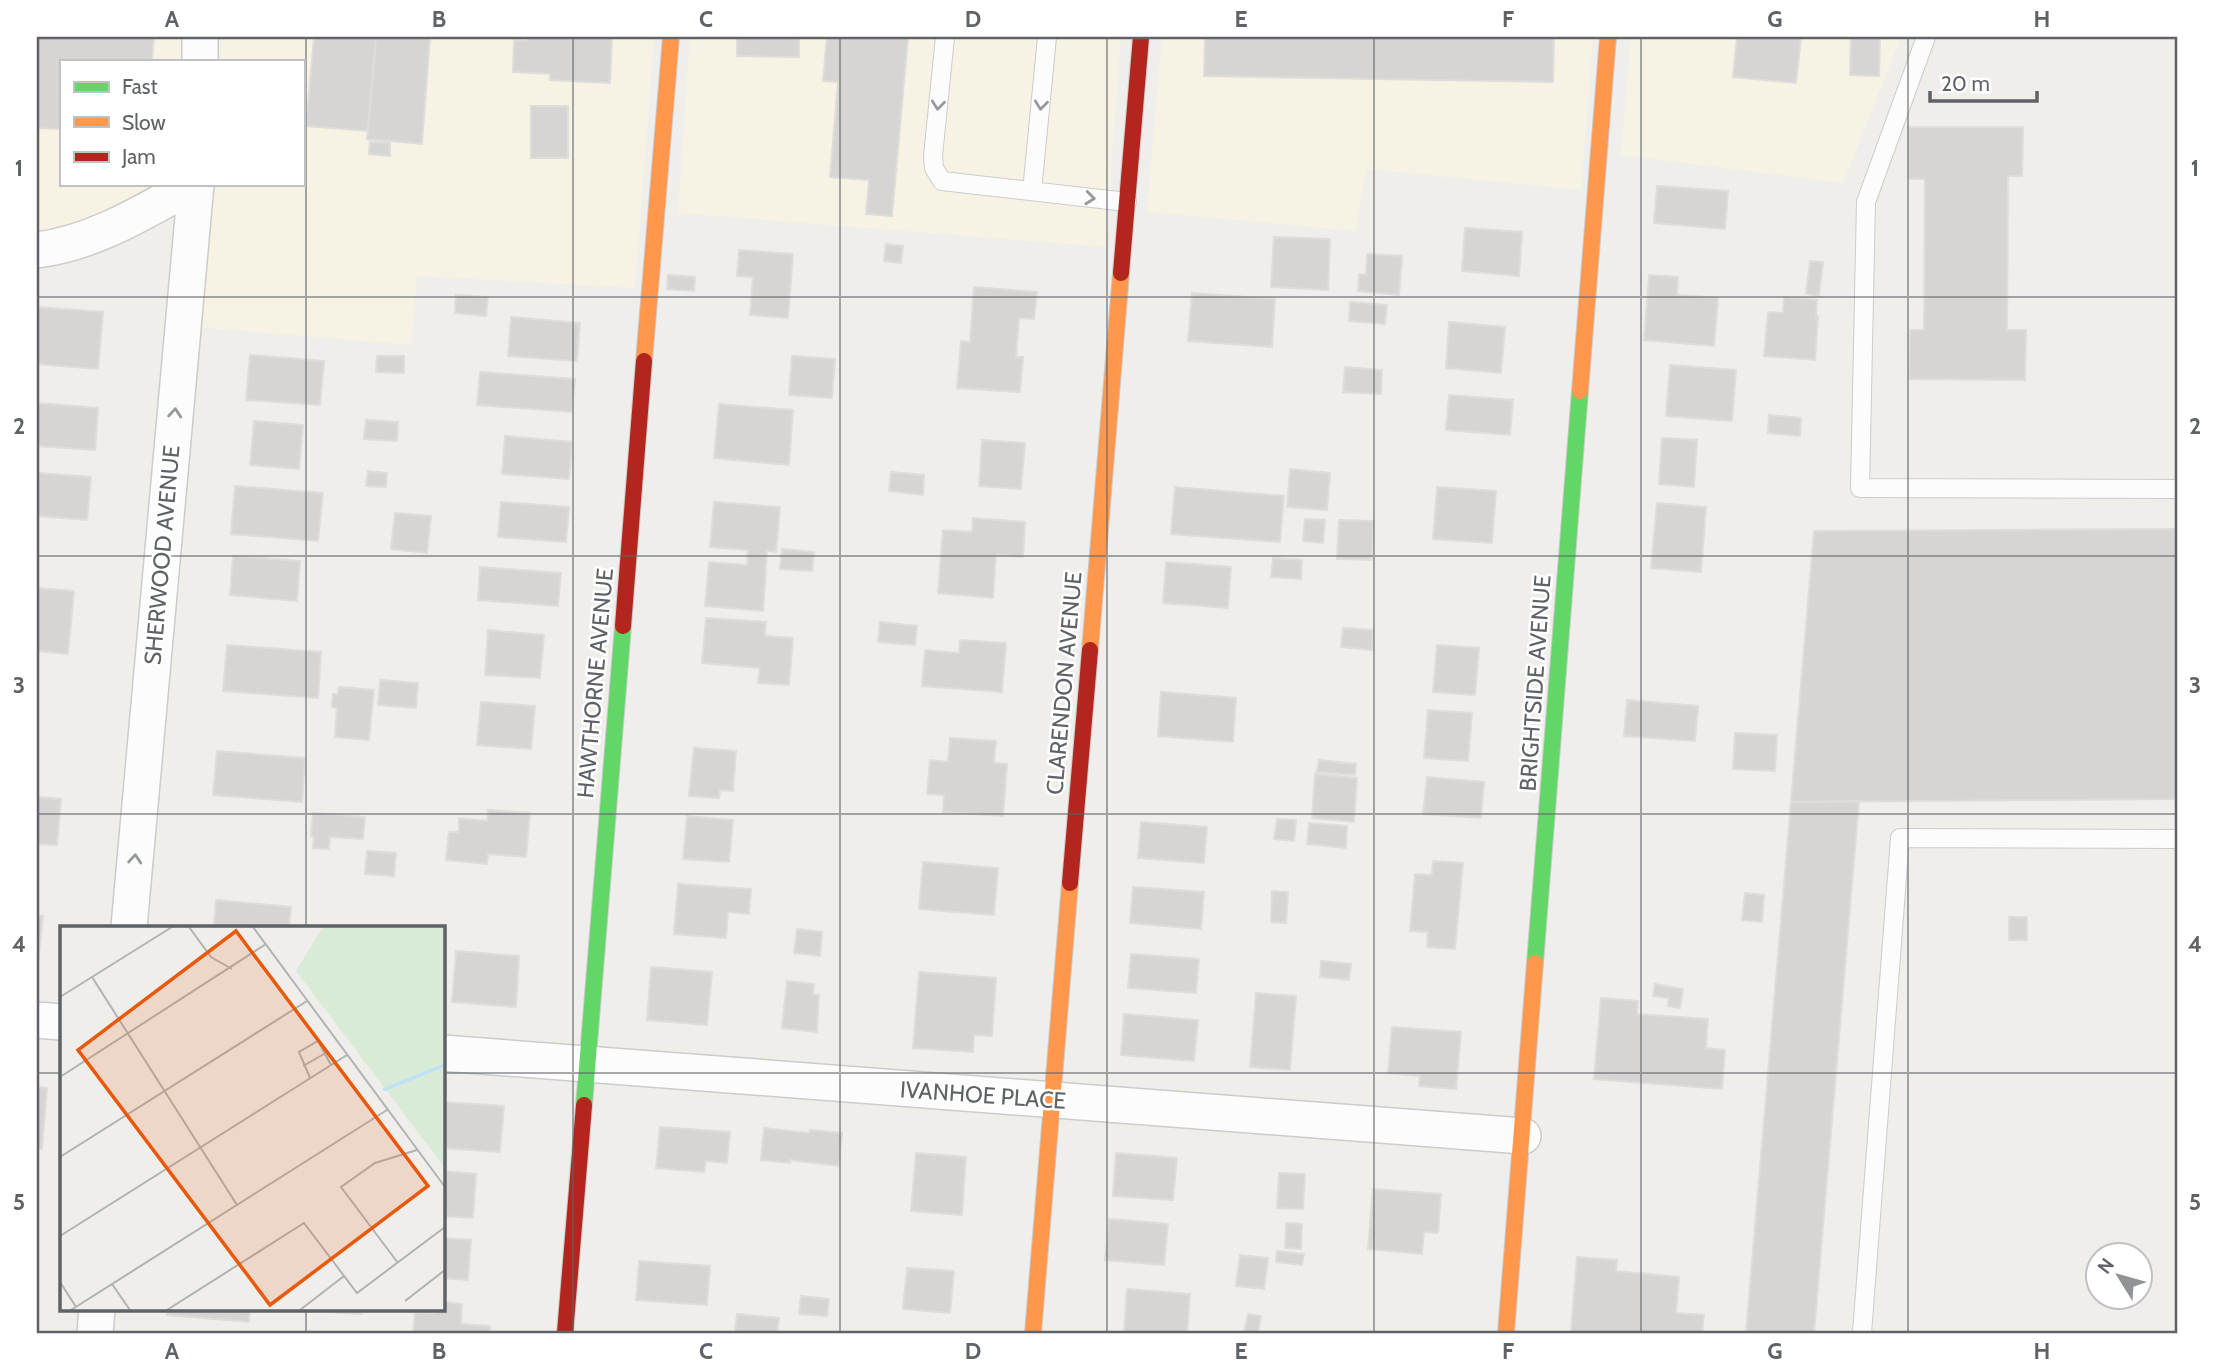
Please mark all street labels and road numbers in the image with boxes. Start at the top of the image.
street label: SHERWOOD AVENUE [138,444,186,666]
street label: HAWTHORNE AVENUE [571,567,619,799]
street label: CLARENDON AVENUE [1040,570,1088,796]
street label: BRIGHTSIDE AVENUE [1513,574,1557,792]
street label: IVANHOE PLACE [899,1075,1067,1115]

